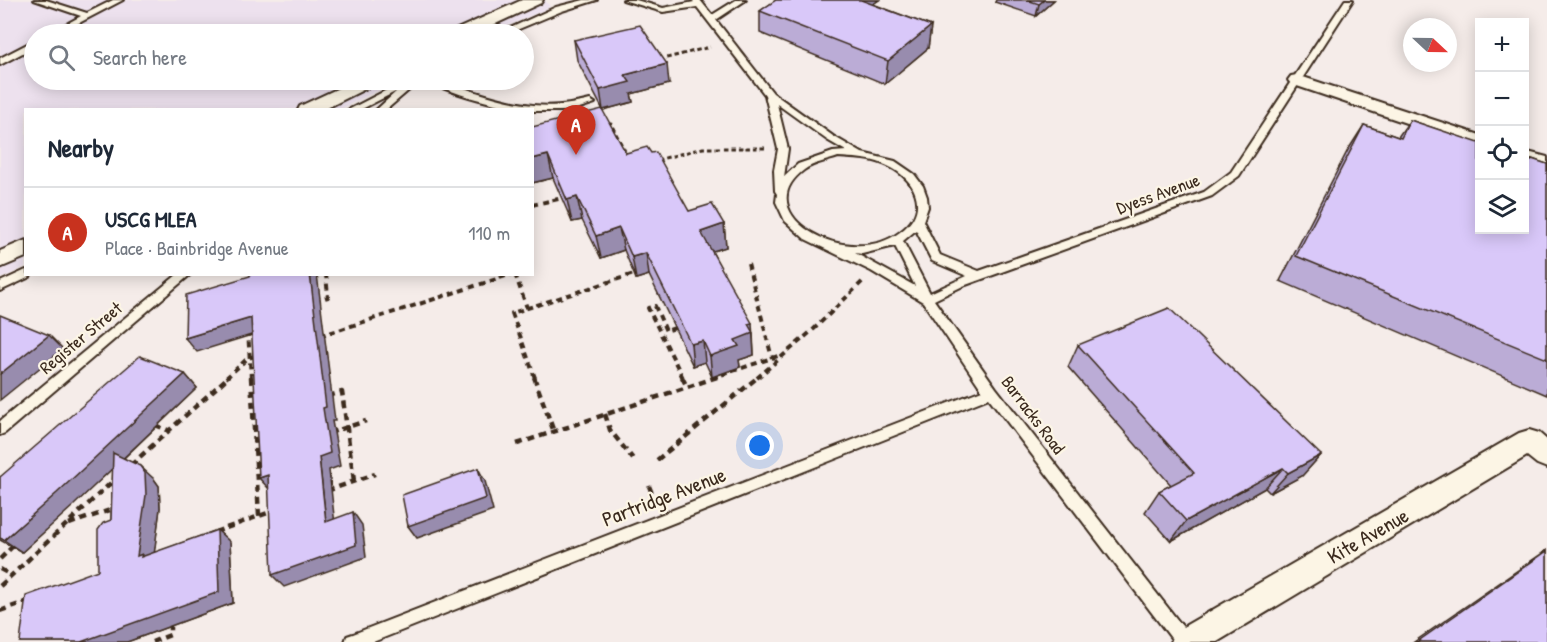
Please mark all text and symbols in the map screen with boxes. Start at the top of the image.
north arrow [1403,18,1457,72]
map controls [1475,18,1529,234]
button: + [1475,18,1529,72]
search box [24,24,534,90]
icon: search [45,41,78,74]
text: Search here [93,42,187,72]
button: − [1475,72,1529,126]
pin: A [556,106,596,155]
button: locate [1475,126,1529,180]
text: Nearby [48,130,114,165]
street label: Dyess Avenue [1113,167,1203,220]
button: layers [1475,180,1529,234]
text: USCG MLEA [105,204,197,234]
text: A [63,219,72,246]
text: 110 m [468,219,510,246]
text: Place · Bainbridge Avenue [105,234,289,261]
street label: Register Street [34,295,128,380]
street label: Barracks Road [996,370,1071,459]
your location [745,431,774,460]
street label: Partridge Avenue [598,460,730,533]
street label: Kite Avenue [1322,501,1414,570]

